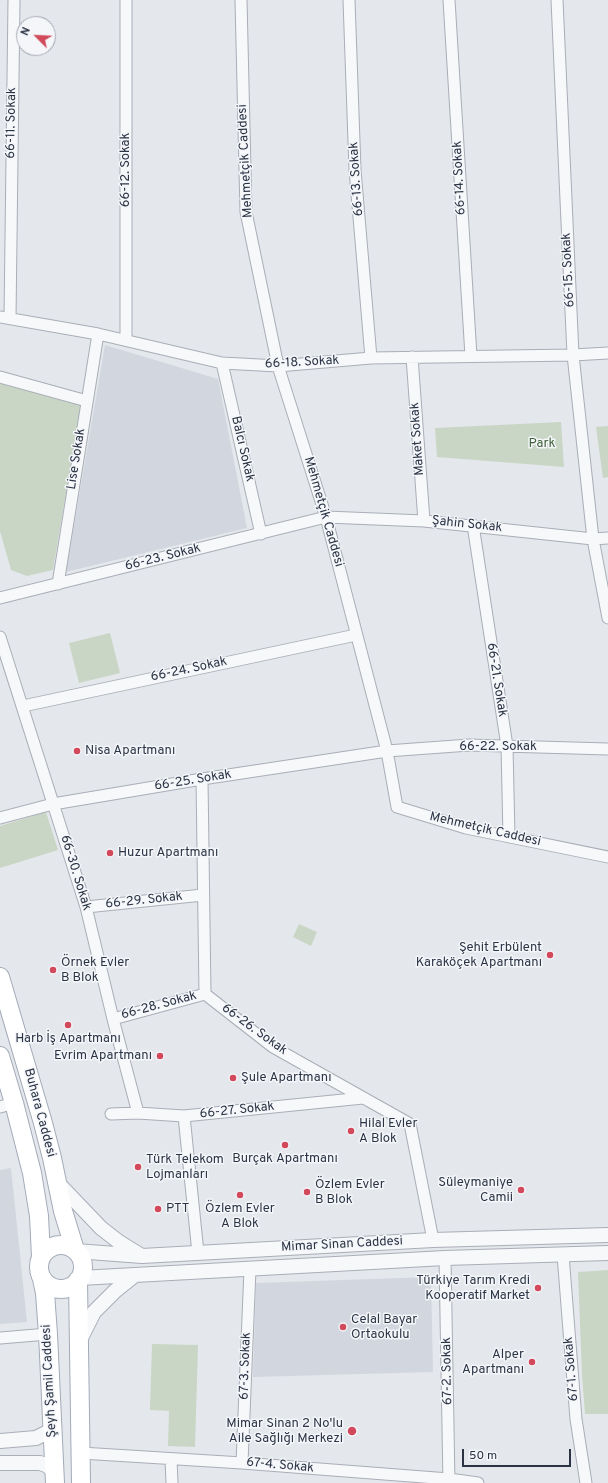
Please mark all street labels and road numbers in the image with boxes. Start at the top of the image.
street label: 66-11. Sokak [4,87,20,159]
street label: Mehmetçik Caddesi [235,104,257,218]
street label: 66-12. Sokak [118,133,134,207]
street label: 66-14. Sokak [450,140,470,216]
street label: 66-13. Sokak [347,141,367,217]
street label: 66-15. Sokak [559,232,579,308]
street label: 66-18. Sokak [264,353,340,373]
street label: Maket Sokak [408,402,428,476]
street label: Balcı Sokak [227,415,257,483]
street label: Lise Sokak [64,427,90,491]
street label: Mehmetçik Caddesi [300,455,346,569]
street label: Şahin Sokak [431,514,503,536]
street label: 66-23. Sokak [123,541,203,575]
street label: 66-21. Sokak [482,642,510,718]
street label: 66-24. Sokak [149,654,229,686]
street label: 66-22. Sokak [459,739,537,755]
street label: 66-25. Sokak [153,767,233,795]
street label: Mehmetçik Caddesi [428,810,542,850]
street label: 66-30. Sokak [56,833,94,913]
street label: 66-29. Sokak [105,889,183,913]
street label: 66-28. Sokak [119,988,199,1024]
street label: 66-26. Sokak [218,1001,290,1059]
street label: Buhara Caddesi [20,1067,58,1159]
street label: 66-27. Sokak [199,1099,275,1123]
street label: Mimar Sinan Caddesi [281,1234,403,1256]
street label: Şeyh Şamil Caddesi [39,1324,61,1438]
street label: 67-3. Sokak [237,1332,255,1400]
street label: 67-1. Sokak [561,1336,583,1402]
street label: 67-2. Sokak [440,1337,456,1405]
street label: 67-4. Sokak [245,1455,315,1477]

